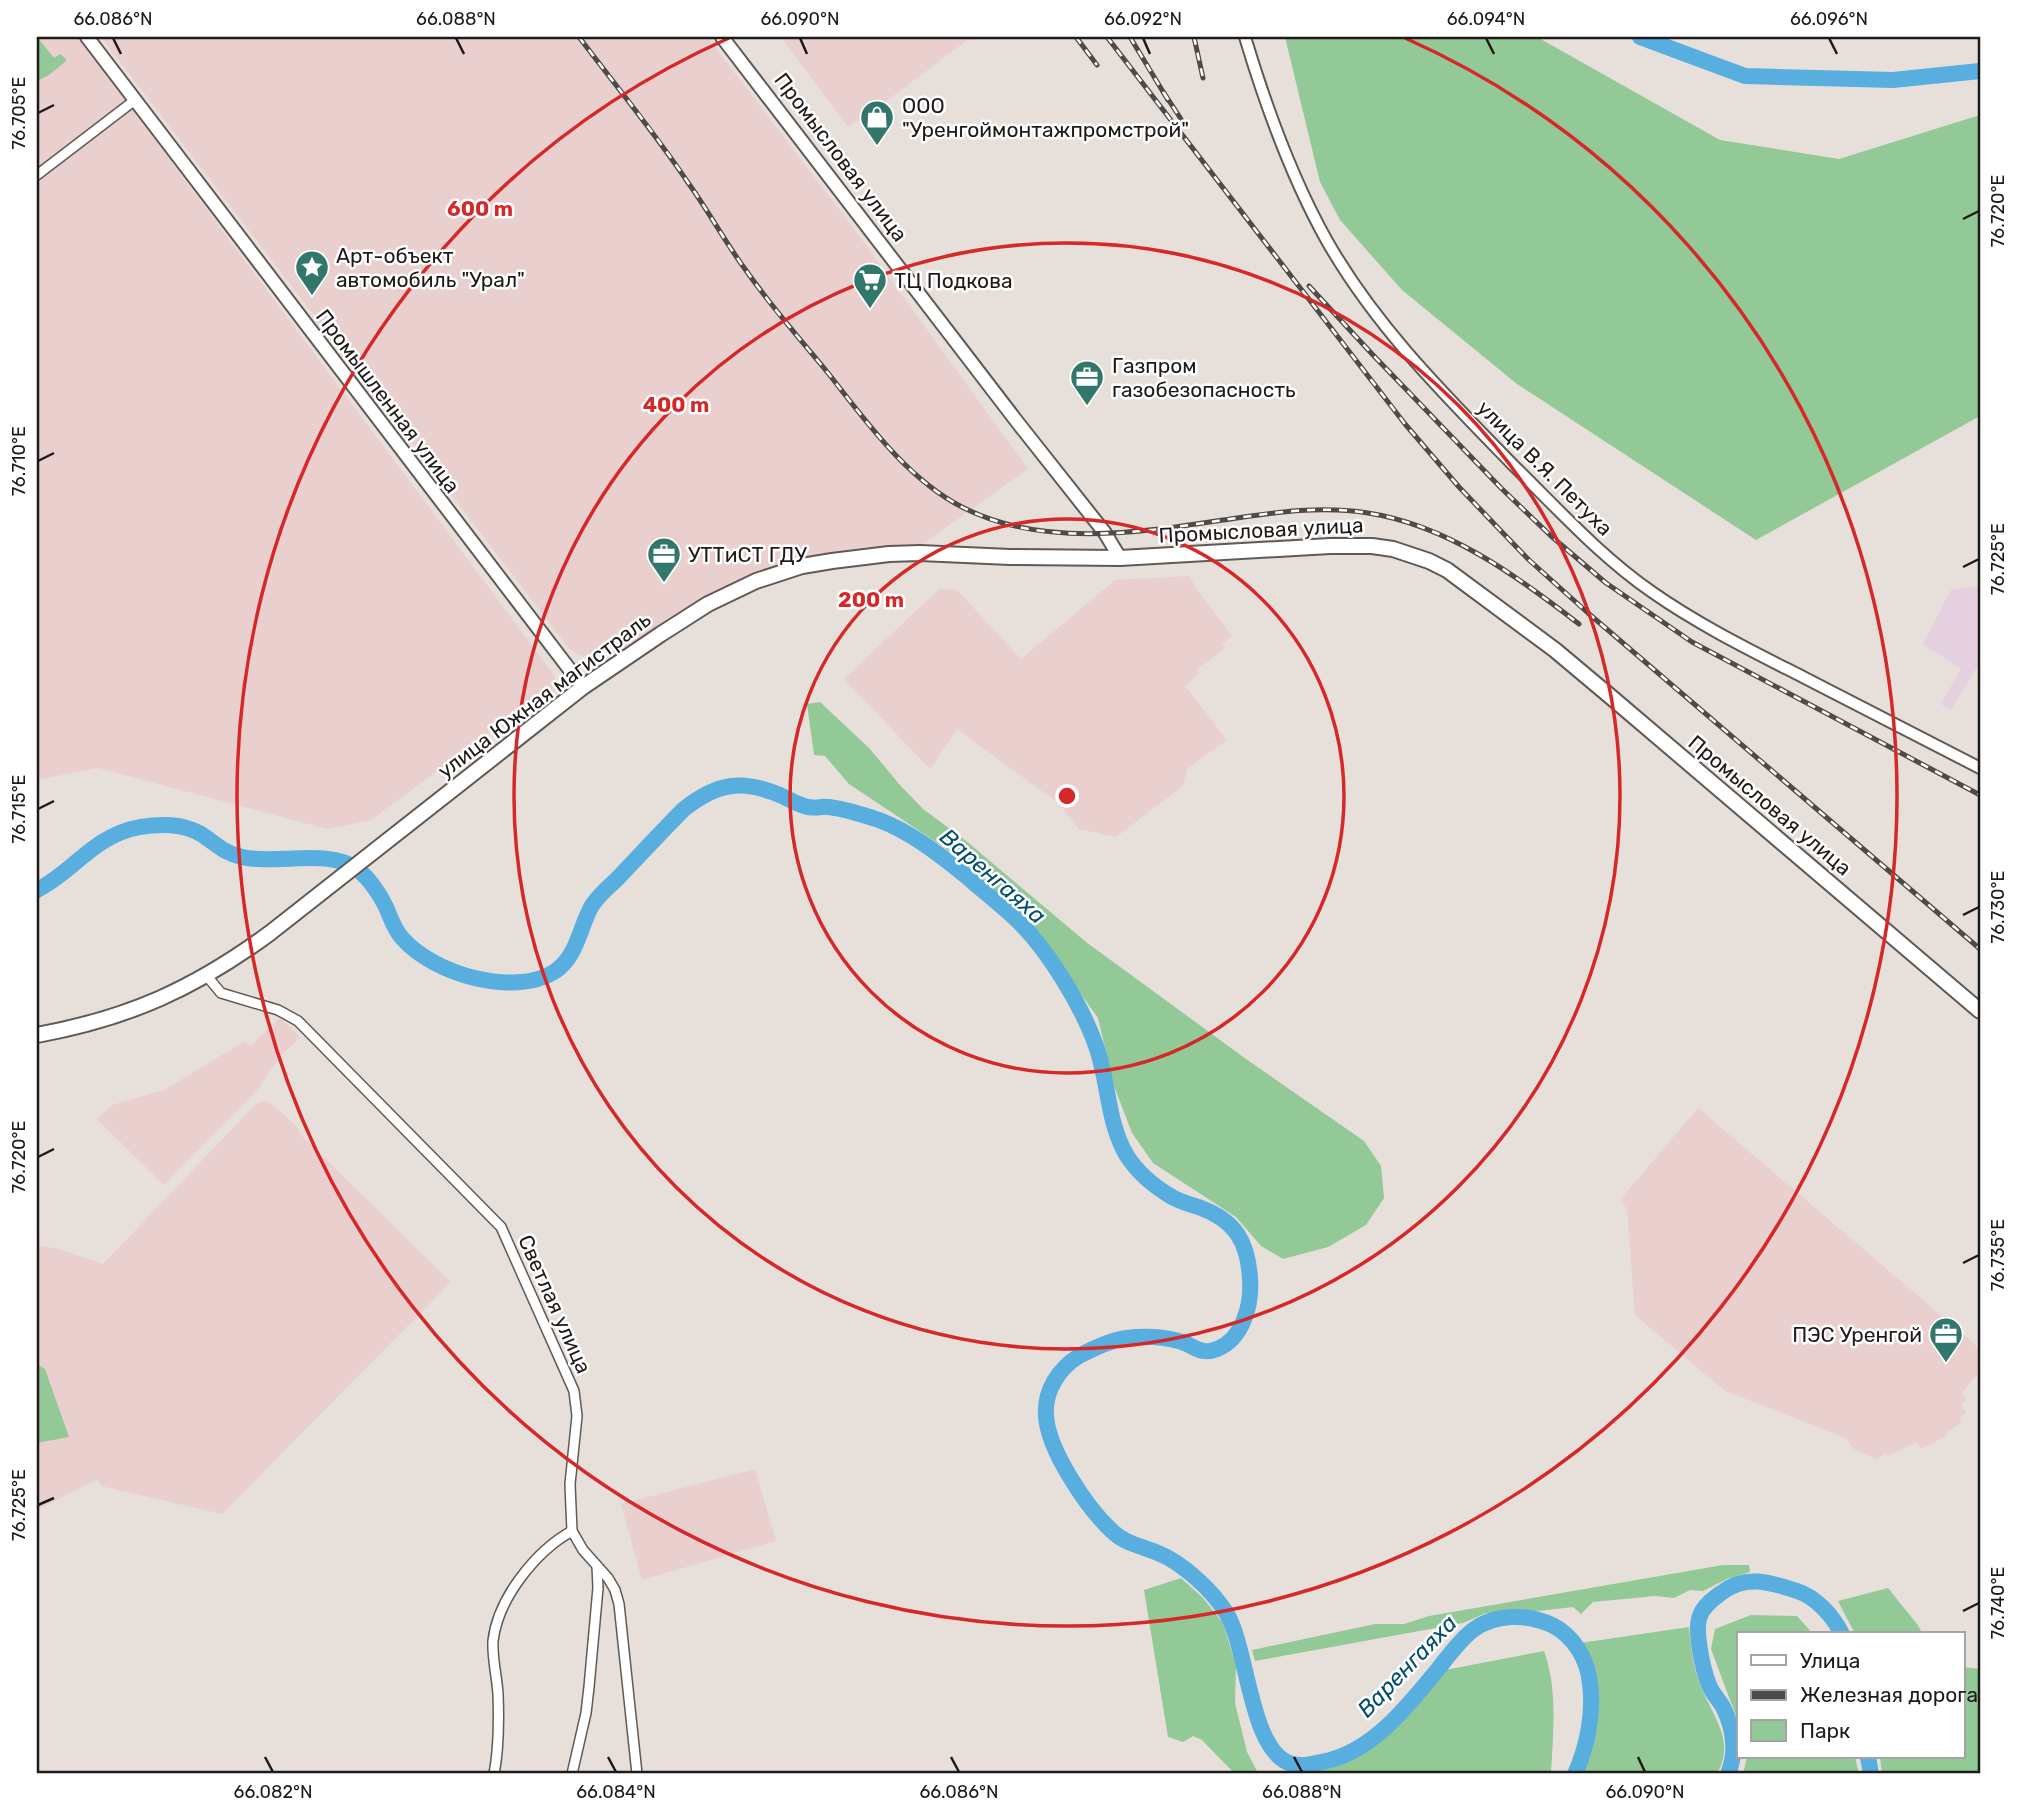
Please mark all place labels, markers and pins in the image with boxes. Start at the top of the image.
place label: ООО "Уренгоймонтажпромстрой" [902,93,1189,142]
shop icon: ООО "Уренгоймонтажпромстрой" [858,98,896,147]
place label: Арт-объект автомобиль "Урал" [336,243,525,292]
place icon: Арт-объект автомобиль "Урал" [293,248,331,297]
supermarket icon: ТЦ Подкова [851,261,889,310]
place label: ТЦ Подкова [894,268,1013,293]
place label: Газпром газобезопасность [1112,353,1296,402]
office icon: Газпром газобезопасность [1068,358,1106,407]
office icon: УТТиСТ ГДУ [645,535,683,584]
place label: УТТиСТ ГДУ [688,542,808,567]
centre of rings [1055,784,1079,808]
office icon: ПЭС Уренгой [1927,1315,1965,1364]
place label: ПЭС Уренгой [1792,1322,1922,1347]

